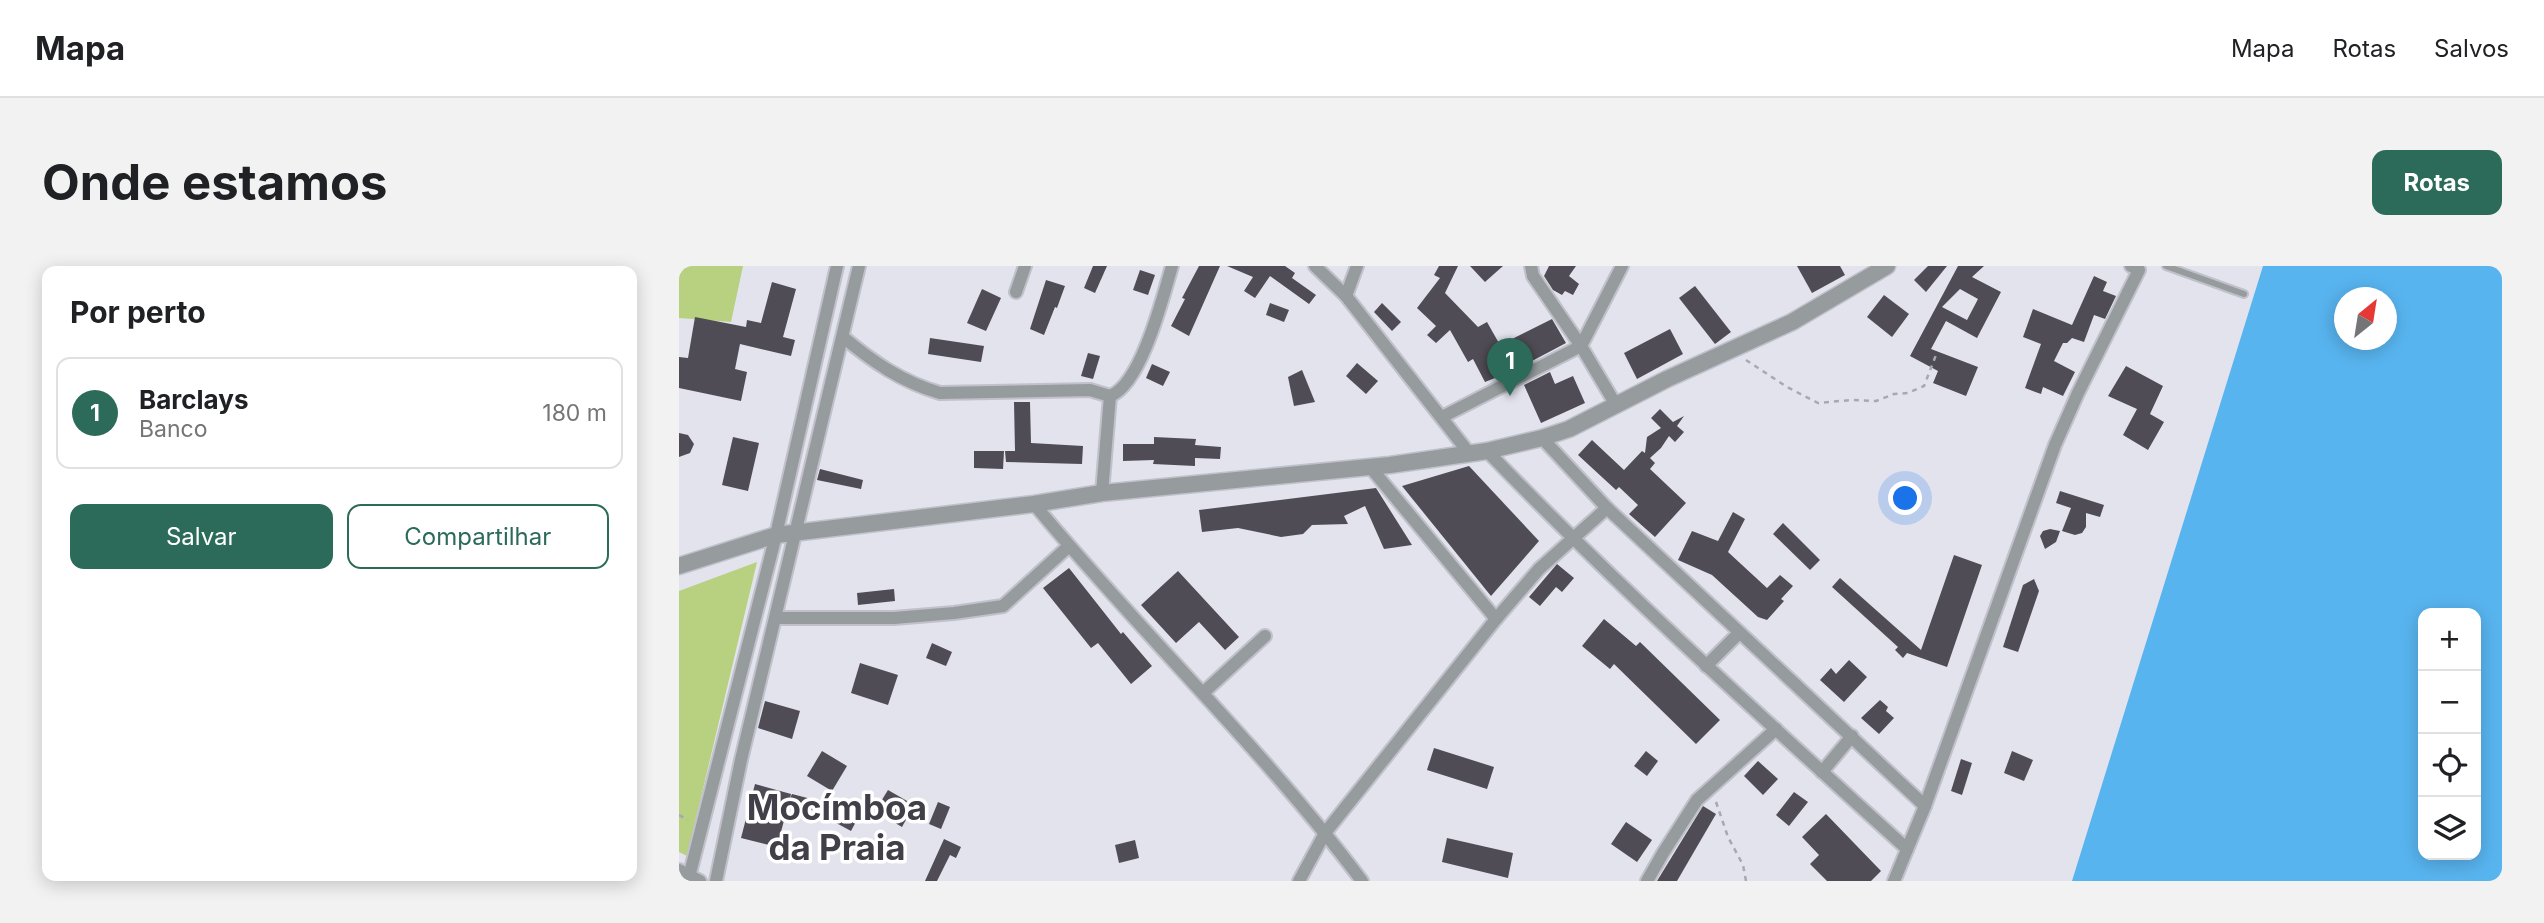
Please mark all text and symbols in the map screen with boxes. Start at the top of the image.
text: Mapa [35,28,125,68]
text: Mapa [2231,34,2295,63]
text: Rotas [2333,34,2396,63]
text: Salvos [2434,34,2509,63]
button: Rotas [2372,150,2502,215]
text: Onde estamos [42,153,387,212]
north arrow [2334,287,2397,350]
text: Por perto [70,294,206,330]
pin: 1 [1487,338,1533,396]
text: Barclays [139,384,248,415]
text: 1 [90,399,100,427]
text: 180 m [542,399,607,427]
text: Banco [139,415,207,443]
your location [1888,481,1922,515]
button: Salvar [70,504,333,569]
button: Compartilhar [347,504,609,569]
map controls [2418,608,2481,860]
button: + [2418,608,2481,671]
button: − [2418,671,2481,734]
button: locate [2418,734,2481,797]
district label: Mocímboa da Praia [747,786,927,868]
button: layers [2418,797,2481,860]

